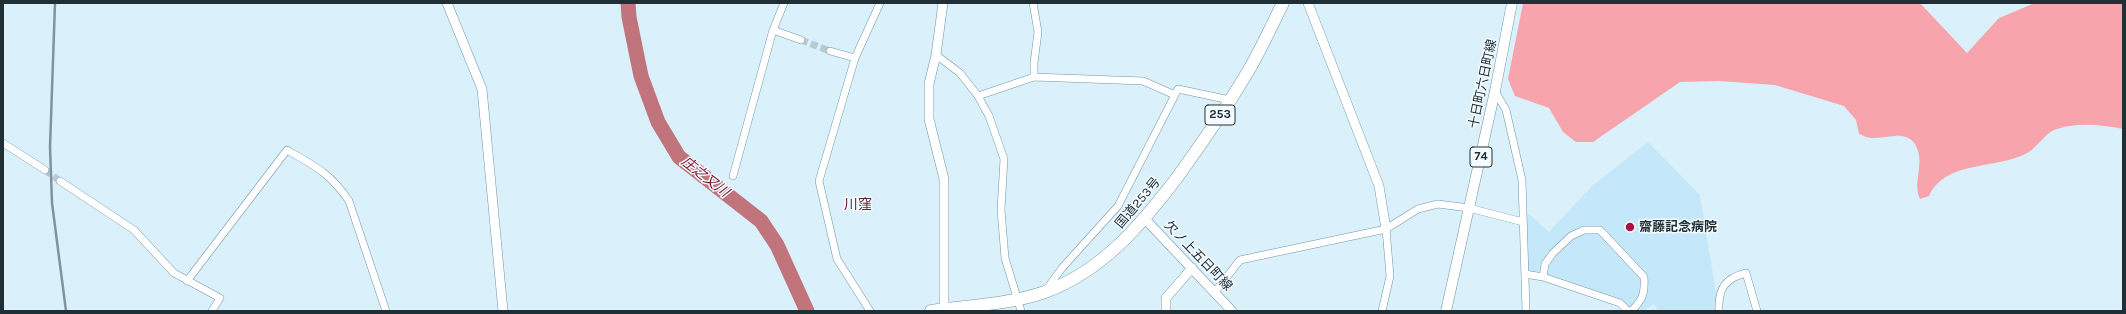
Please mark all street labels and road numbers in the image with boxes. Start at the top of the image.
street label: 十日町六日町線 [1466,38,1500,130]
road number: 253 [1205,105,1235,125]
road number: 74 [1470,147,1492,167]
street label: 国道253号 [1112,174,1164,232]
street label: 欠ノ上五日町線 [1161,218,1235,294]

